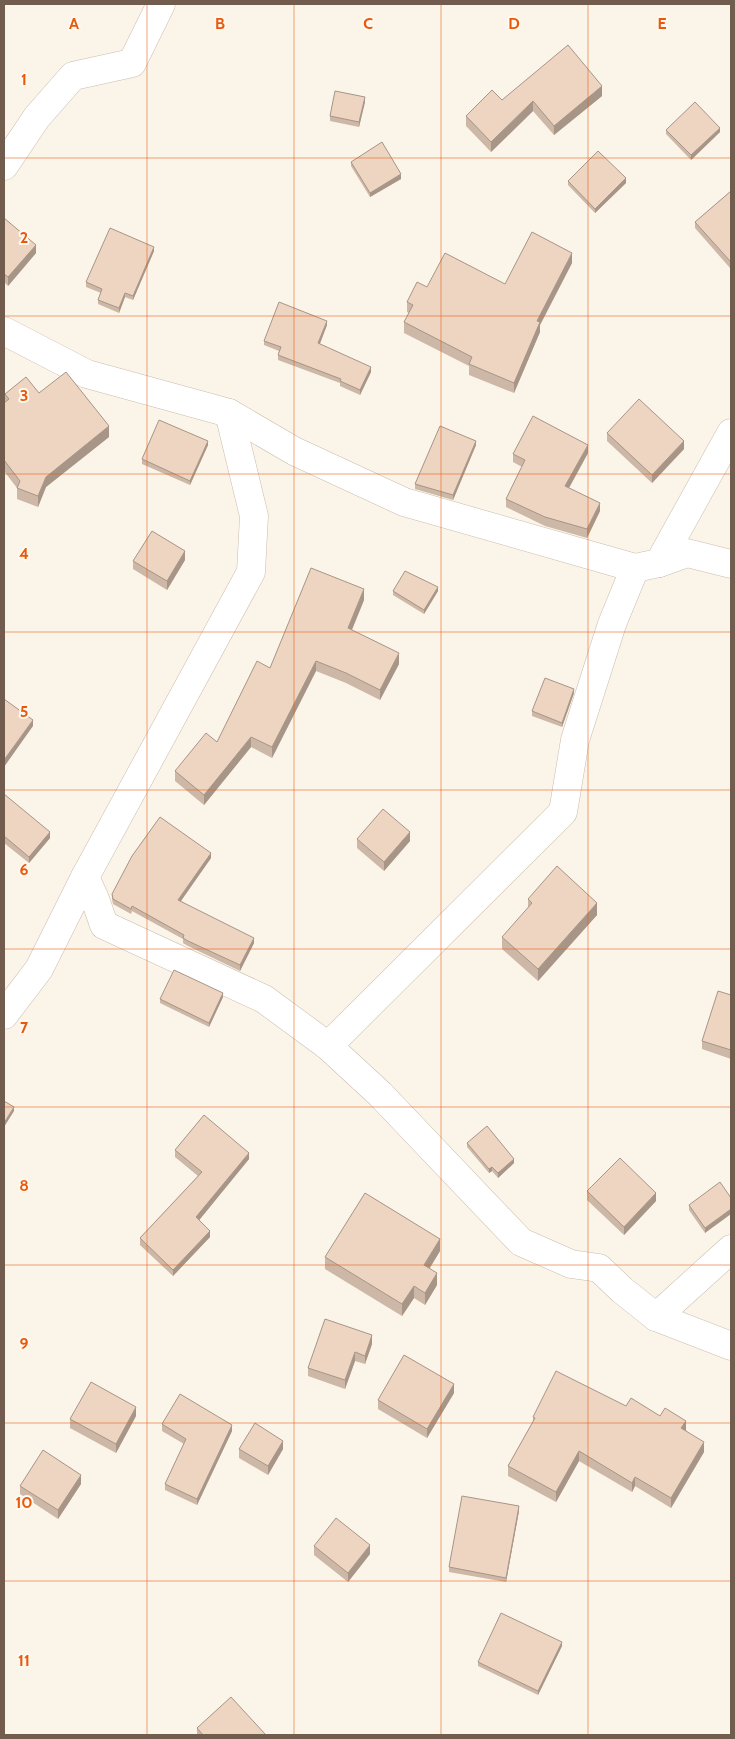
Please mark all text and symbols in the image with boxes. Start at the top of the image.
text: A [69,14,79,33]
text: B [215,14,225,33]
text: C [363,14,373,33]
text: D [508,14,520,33]
text: E [657,14,667,33]
text: 1 [21,70,27,89]
text: 2 [20,228,28,247]
text: 3 [20,386,28,405]
text: 4 [19,544,29,563]
text: 5 [20,702,28,721]
text: 6 [20,860,29,879]
text: 7 [20,1018,29,1037]
text: 8 [19,1176,29,1195]
text: 9 [20,1334,29,1353]
text: 10 [15,1493,33,1512]
text: 11 [18,1651,30,1670]

